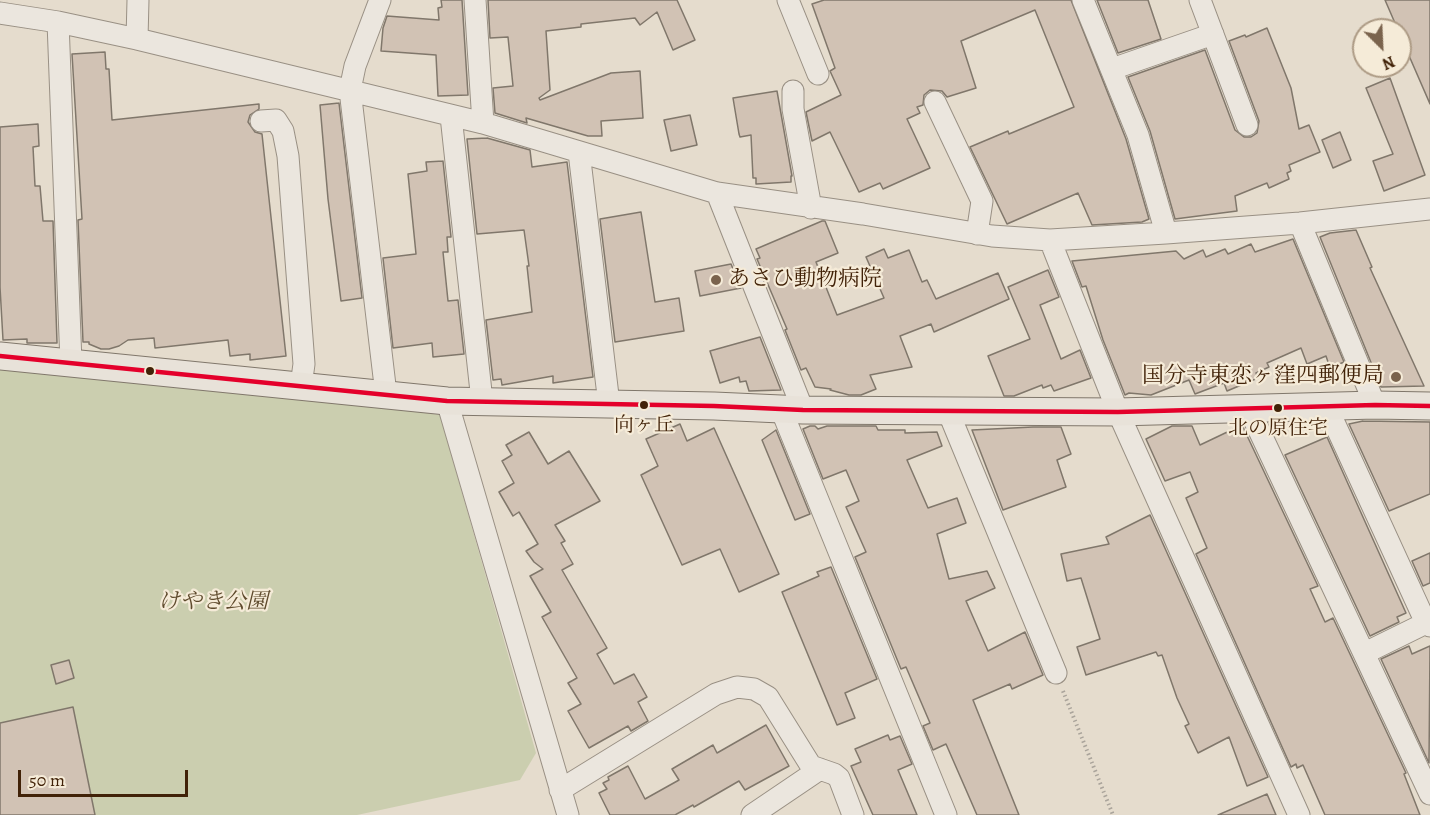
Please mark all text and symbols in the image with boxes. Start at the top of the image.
north arrow [1352,18,1412,78]
text: N [1379,50,1398,75]
place label: あさひ動物病院 [728,267,882,293]
marker: あさひ動物病院 [709,273,723,287]
place label: 国分寺東恋ヶ窪四郵便局 [1142,364,1384,390]
unlabelled marker [144,365,156,377]
marker: 国分寺東恋ヶ窪四郵便局 [1389,370,1403,384]
marker: 向ヶ丘 [638,399,650,411]
marker: 北の原住宅 [1272,402,1284,414]
place label: 向ヶ丘 [614,414,674,438]
place label: 北の原住宅 [1228,417,1328,441]
park label: けやき公園 [158,590,268,616]
scale bar [21,758,190,796]
text: 50 m [29,768,65,792]

